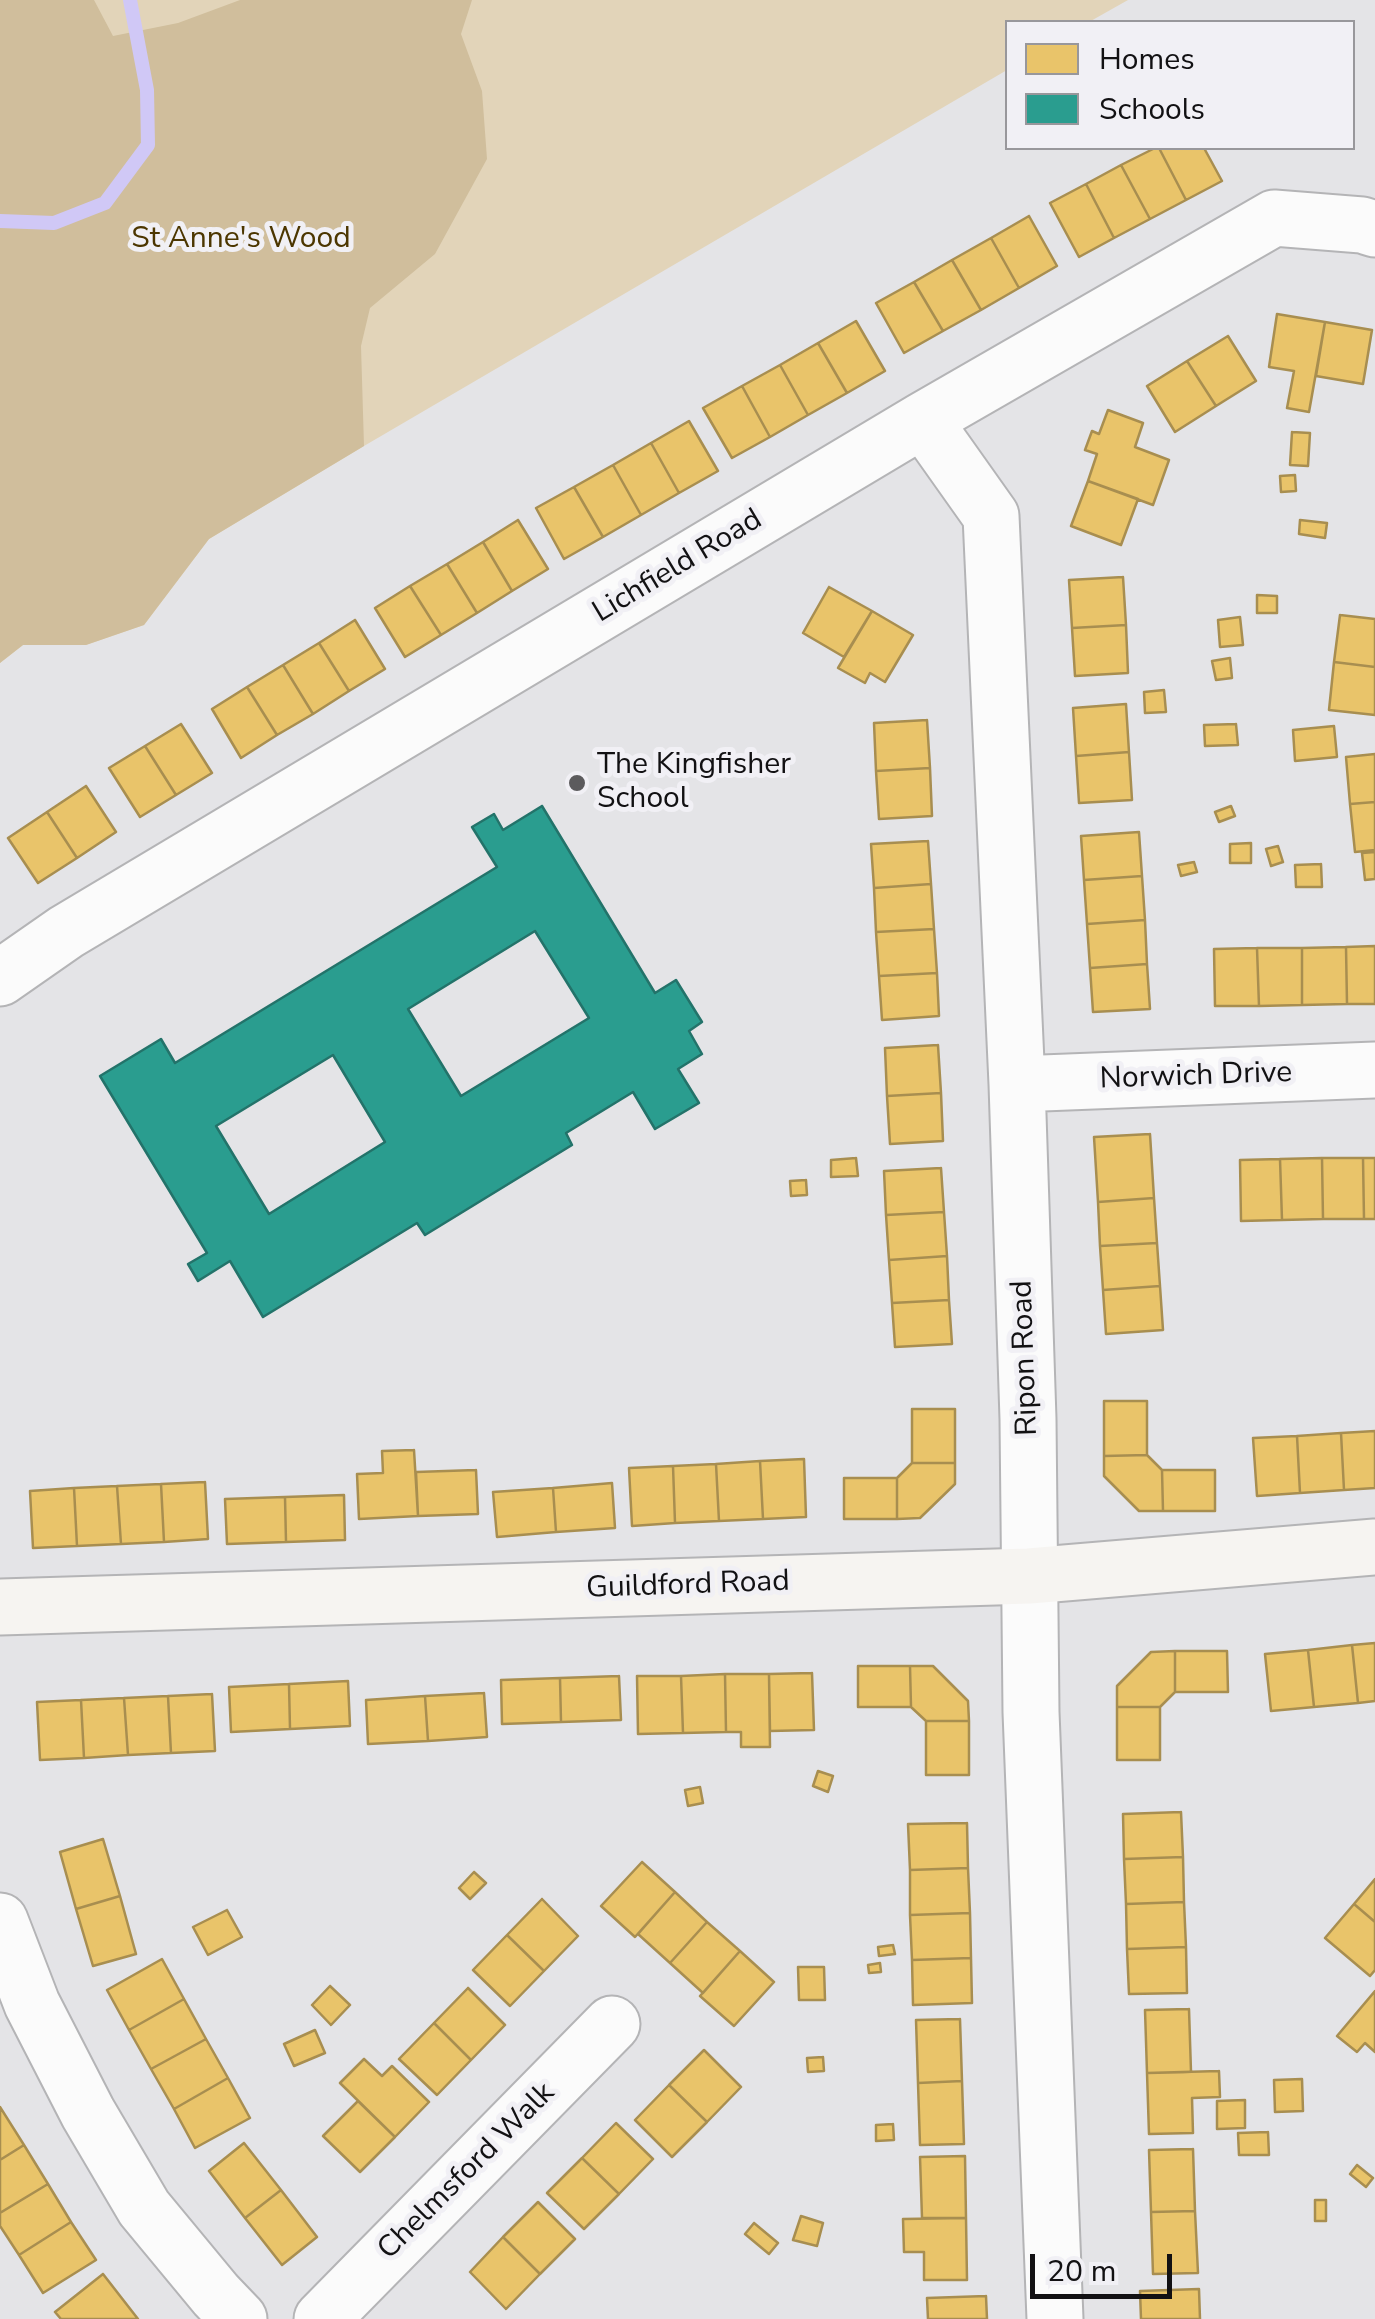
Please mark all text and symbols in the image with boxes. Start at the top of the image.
legend [1005,20,1355,150]
text: Homes [1099,39,1195,80]
text: Schools [1099,89,1205,130]
park label: St Anne's Wood [131,222,351,258]
street label: Lichfield Road [587,502,769,632]
place label: The Kingfisher School [597,748,791,818]
marker: The Kingfisher School [566,772,588,794]
street label: Norwich Drive [1099,1056,1293,1098]
street label: Ripon Road [1005,1280,1047,1436]
street label: Guildford Road [586,1564,790,1608]
street label: Chelmsford Walk [371,2076,563,2268]
scale bar [1035,2234,1178,2296]
text: 20 m [1047,2251,1116,2292]

